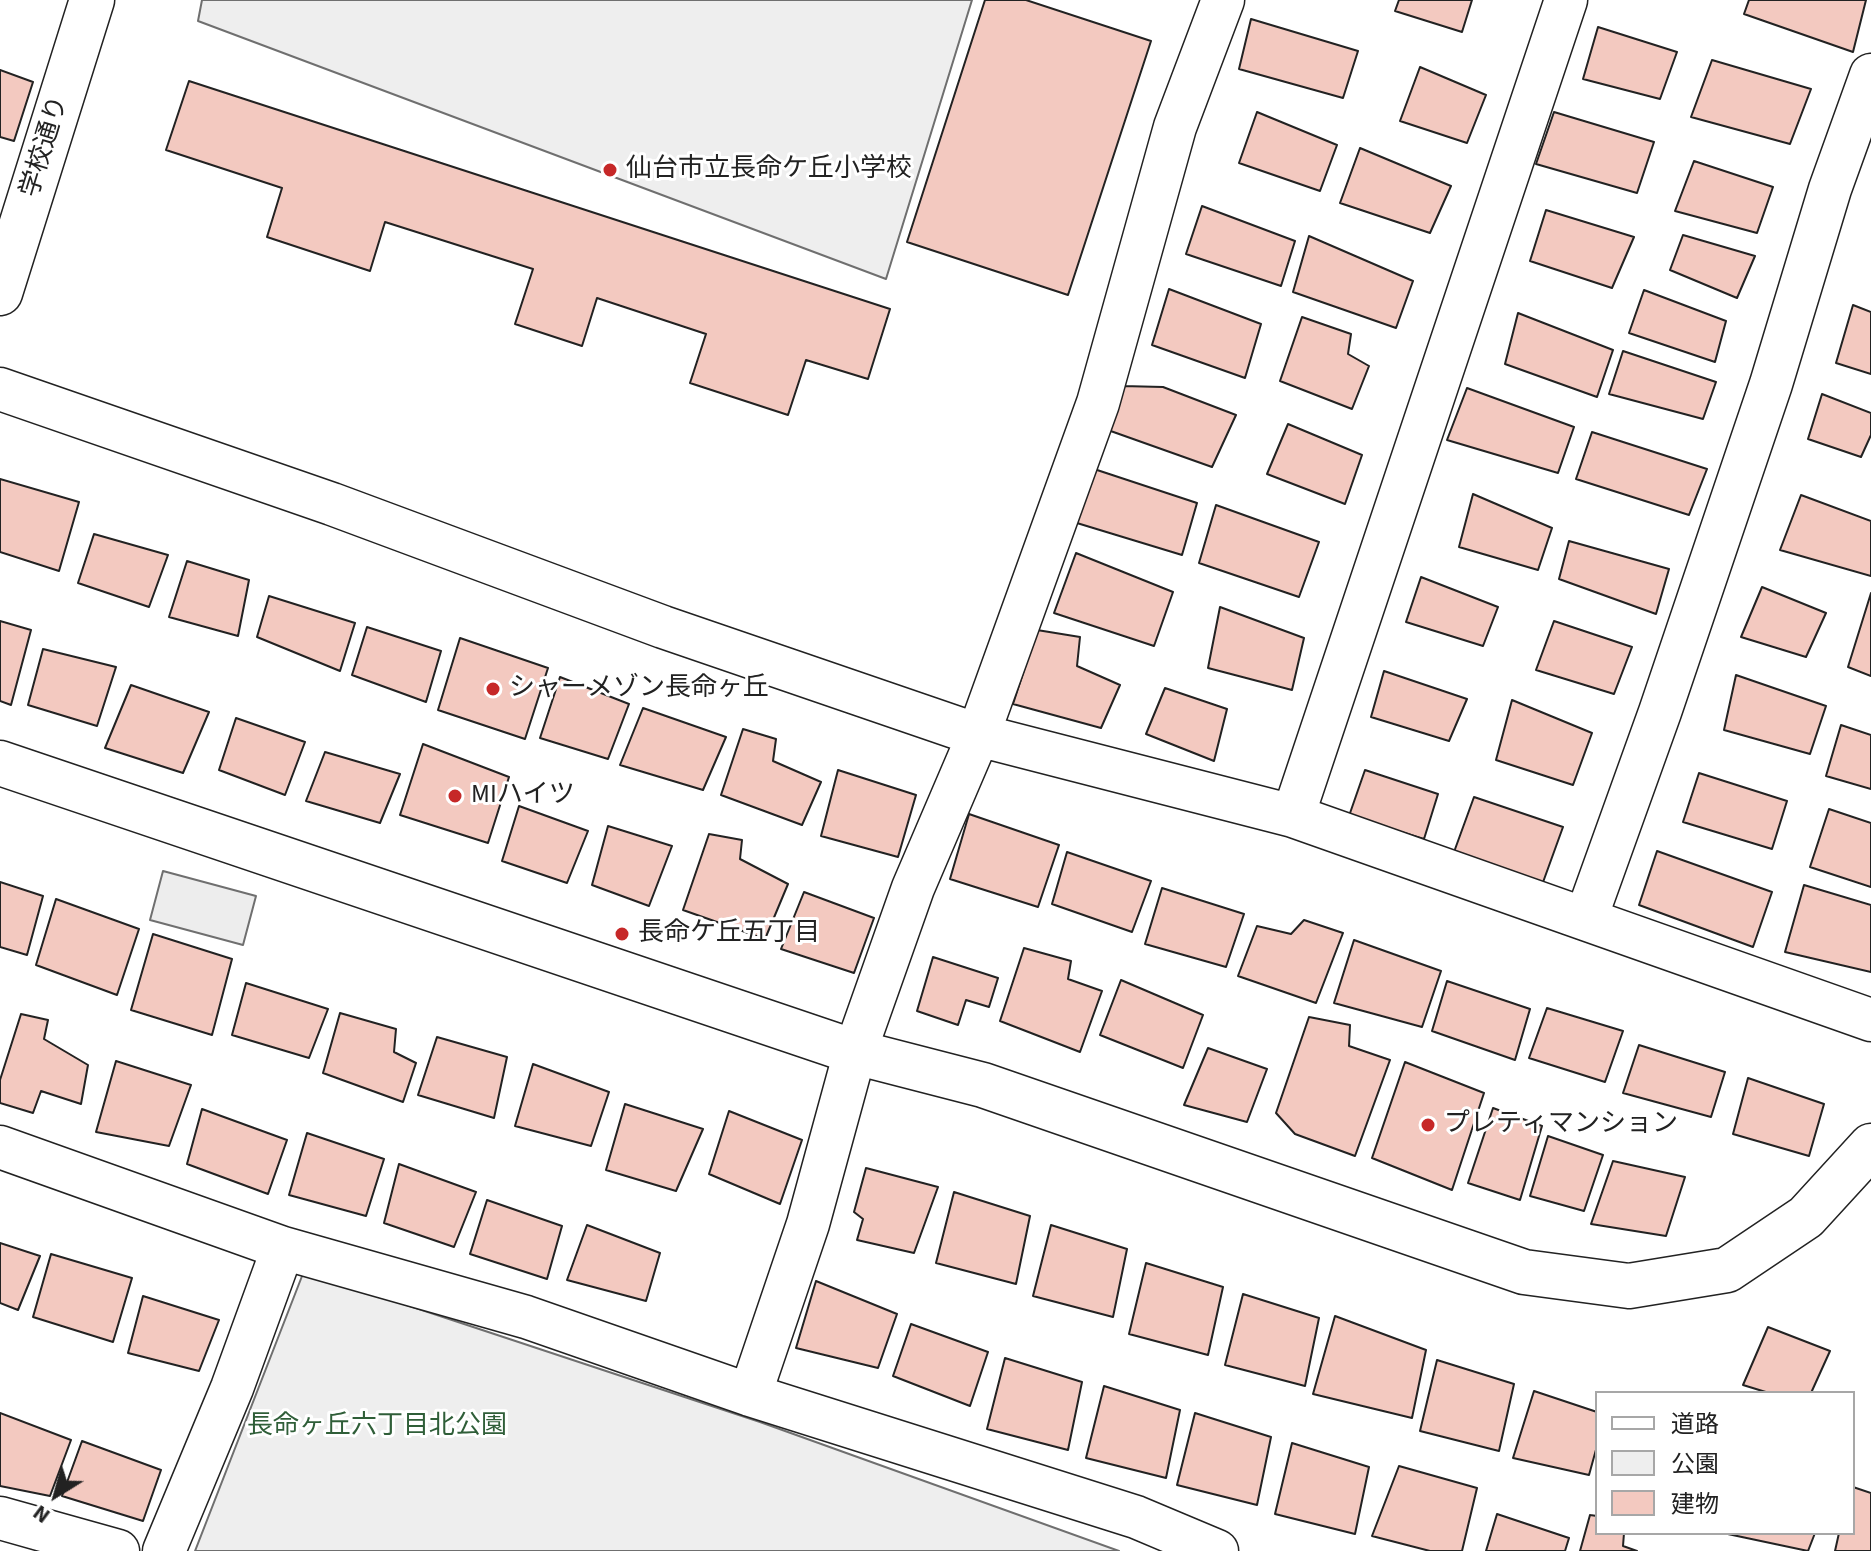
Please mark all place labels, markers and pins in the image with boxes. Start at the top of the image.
place label: 仙台市立長命ケ丘小学校 [626,154,912,186]
marker: 仙台市立長命ケ丘小学校 [601,161,619,179]
place label: シャーメゾン長命ヶ丘 [509,673,769,705]
marker: シャーメゾン長命ヶ丘 [484,680,502,698]
place label: MIハイツ [471,780,575,812]
marker: MIハイツ [446,787,464,805]
place label: 長命ケ丘五丁目 [638,918,820,950]
marker: 長命ケ丘五丁目 [613,925,631,943]
place label: プレティマンション [1444,1109,1678,1141]
marker: プレティマンション [1419,1116,1437,1134]

